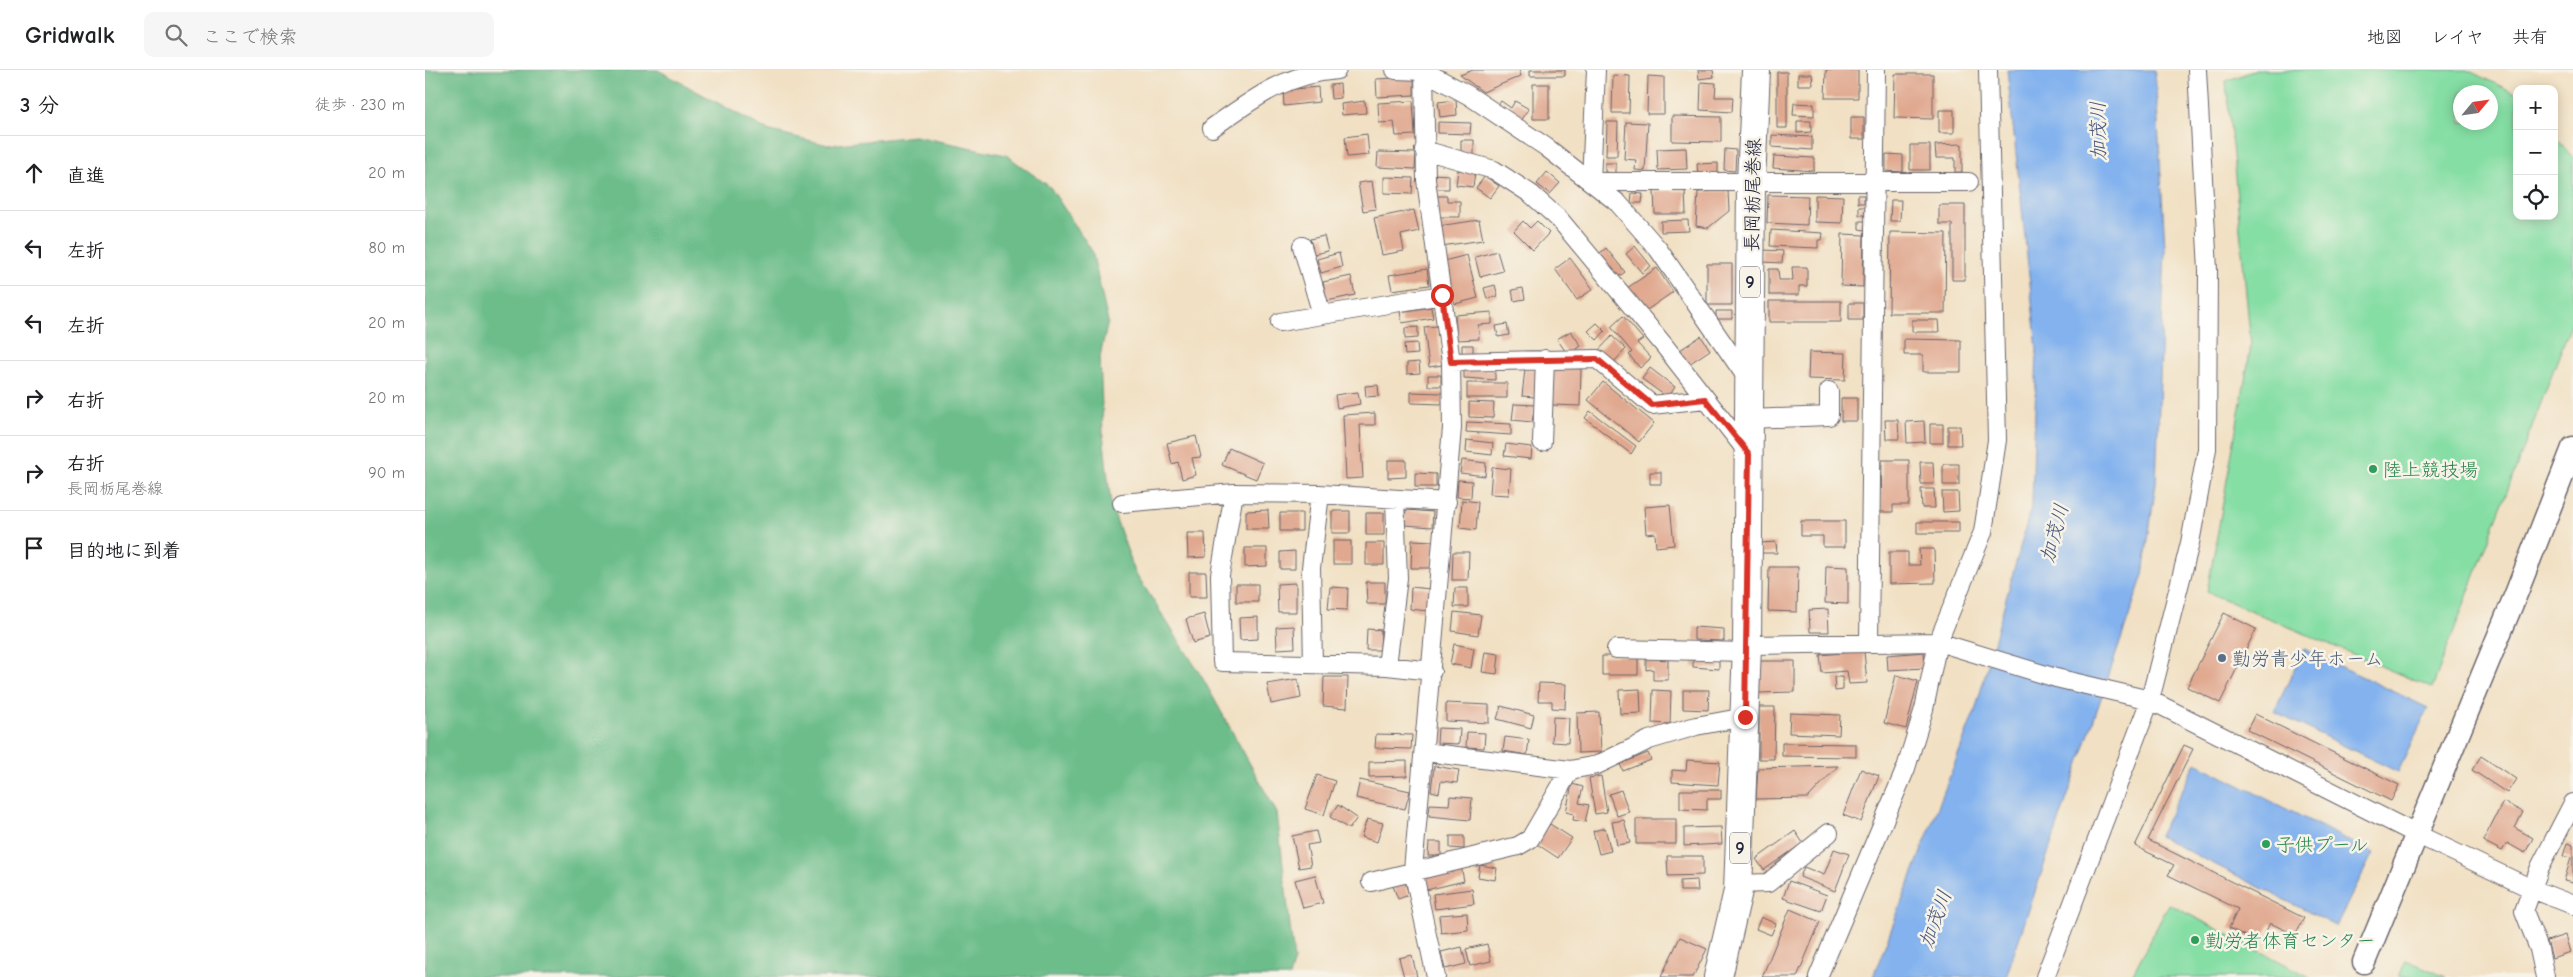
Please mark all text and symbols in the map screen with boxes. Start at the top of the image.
search box [144,12,494,57]
text: Gridwalk [25,21,114,49]
icon: search [162,21,190,49]
text: ここで検索 [202,26,297,48]
text: 地図 [2367,27,2403,48]
text: レイヤ [2431,27,2484,48]
text: 共有 [2512,27,2548,48]
north arrow [2453,85,2498,130]
map controls [2513,85,2558,220]
button: + [2513,85,2558,130]
text: 3 分 [20,93,59,117]
text: 徒歩 · 230 m [315,96,405,114]
water label: 加茂川 [2086,101,2111,161]
button: − [2513,130,2558,175]
street label: 長岡栃尾巻線 [1741,138,1765,252]
icon: ahead [20,159,48,187]
text: 20 m [368,164,405,182]
text: 直進 [67,165,105,187]
button: locate [2513,175,2558,220]
icon: left [20,234,48,262]
text: 80 m [368,239,405,257]
text: 左折 [67,240,105,262]
road number: 9 [1740,266,1760,298]
route start [1431,284,1454,307]
icon: left [20,309,48,337]
text: 20 m [368,314,405,332]
text: 左折 [67,315,105,337]
icon: right [20,384,48,412]
text: 20 m [368,389,405,407]
text: 右折 [67,390,105,412]
text: 右折 [67,453,105,475]
icon: right [20,459,48,487]
place label: 陸上競技場 [2383,459,2478,481]
marker: 陸上競技場 [2367,463,2379,475]
text: 90 m [368,464,405,482]
text: 長岡栃尾巻線 [67,480,163,498]
water label: 加茂川 [2036,501,2073,565]
icon: arrive [20,534,48,562]
text: 目的地に到着 [67,540,181,562]
place label: 勤労青少年ホーム [2232,648,2383,670]
marker: 勤労青少年ホーム [2216,652,2228,664]
route end [1734,706,1757,729]
road number: 9 [1730,832,1750,864]
place label: 子供プール [2276,834,2369,856]
marker: 子供プール [2260,838,2272,850]
water label: 加茂川 [1914,887,1957,951]
place label: 勤労者体育センター [2205,930,2375,952]
marker: 勤労者体育センター [2189,934,2201,946]

